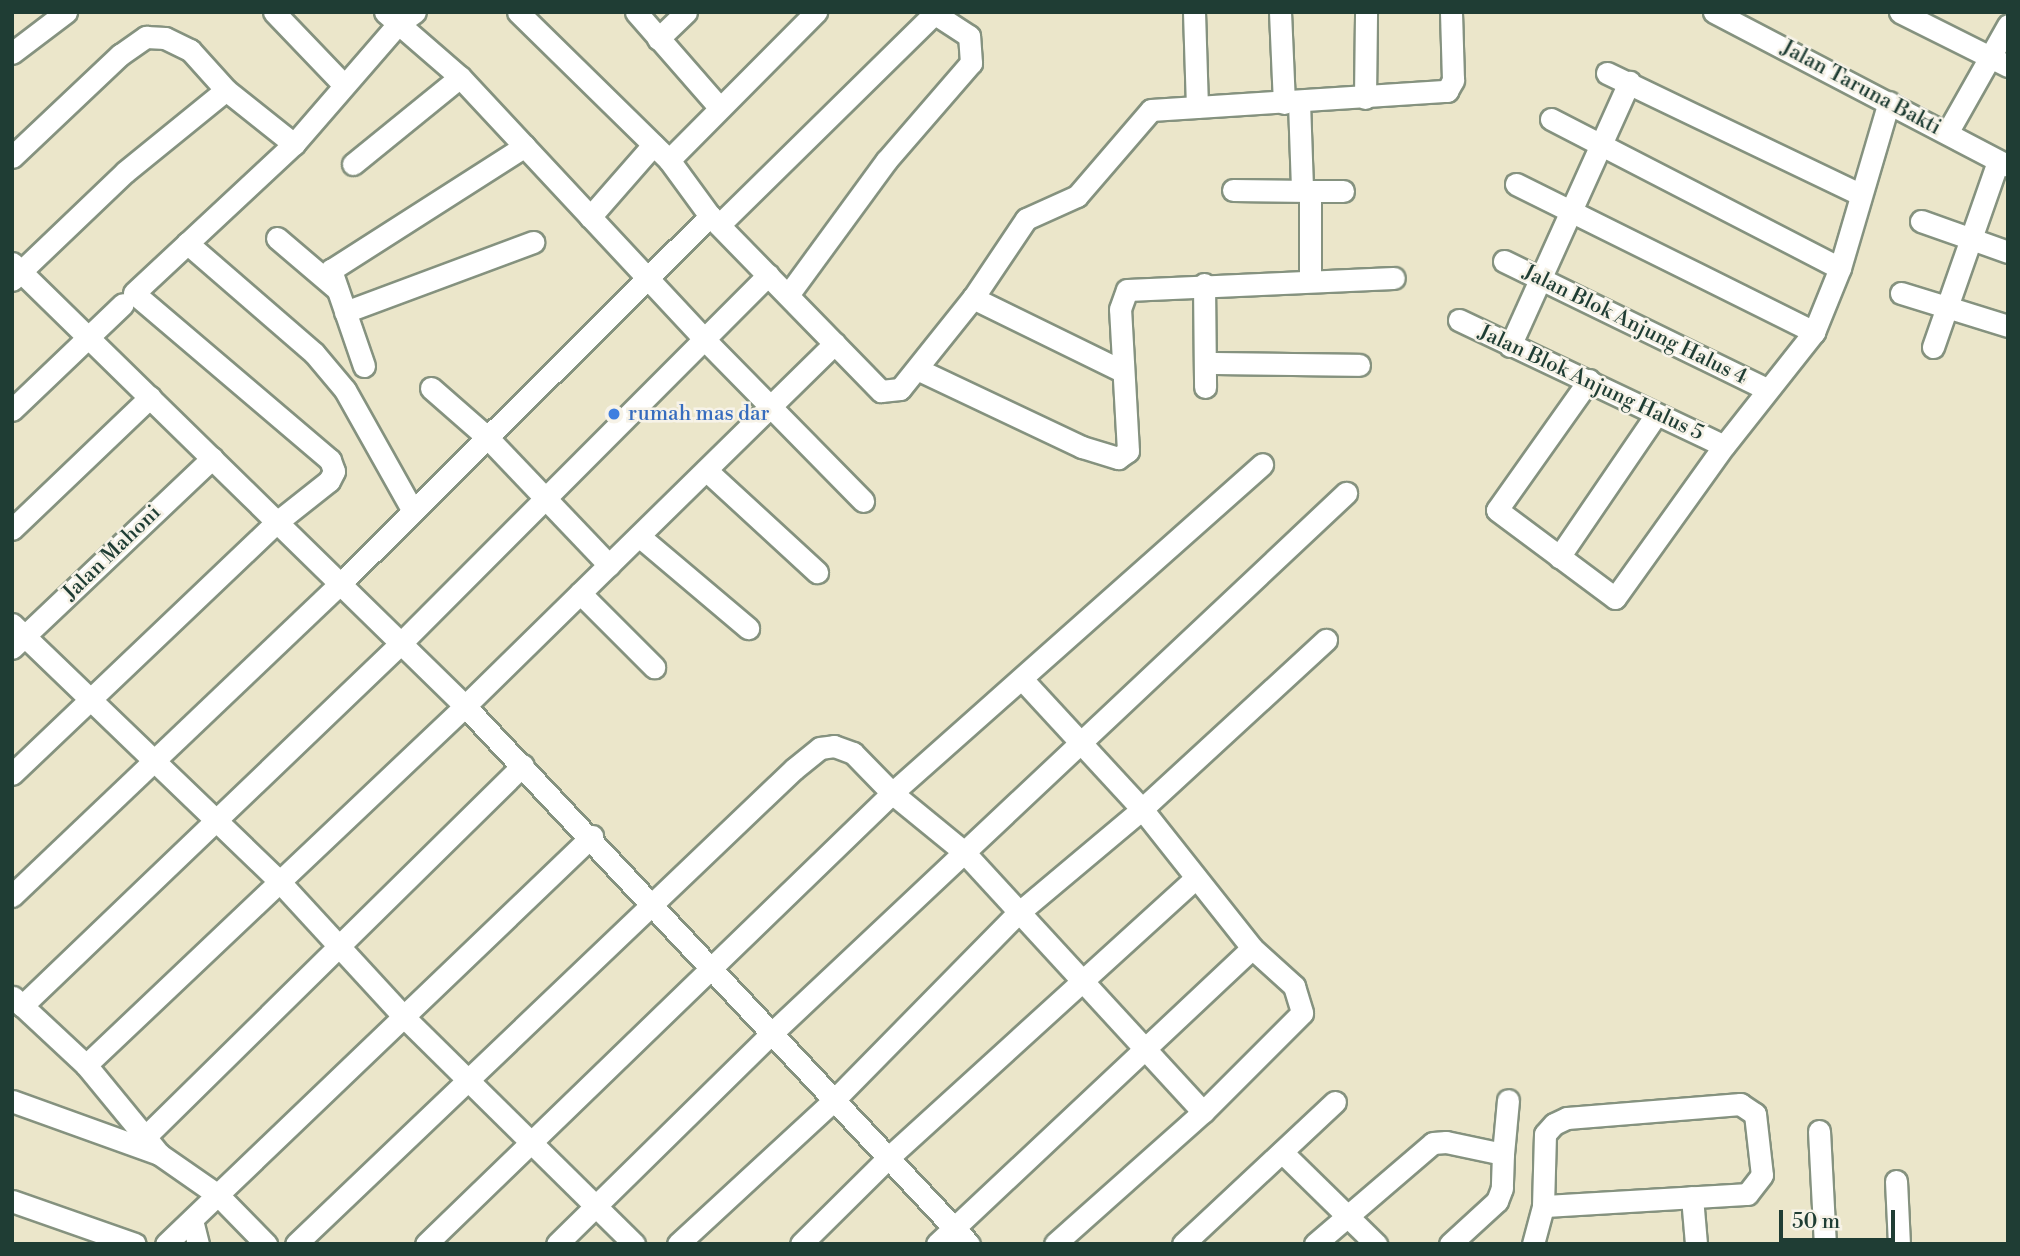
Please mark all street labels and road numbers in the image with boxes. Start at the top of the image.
street label: Jalan Taruna Bakti [1777,35,1945,141]
street label: Jalan Blok Anjung Halus 4 [1519,260,1751,390]
street label: Jalan Blok Anjung Halus 5 [1474,320,1708,446]
street label: Jalan Mahoni [58,500,166,606]

